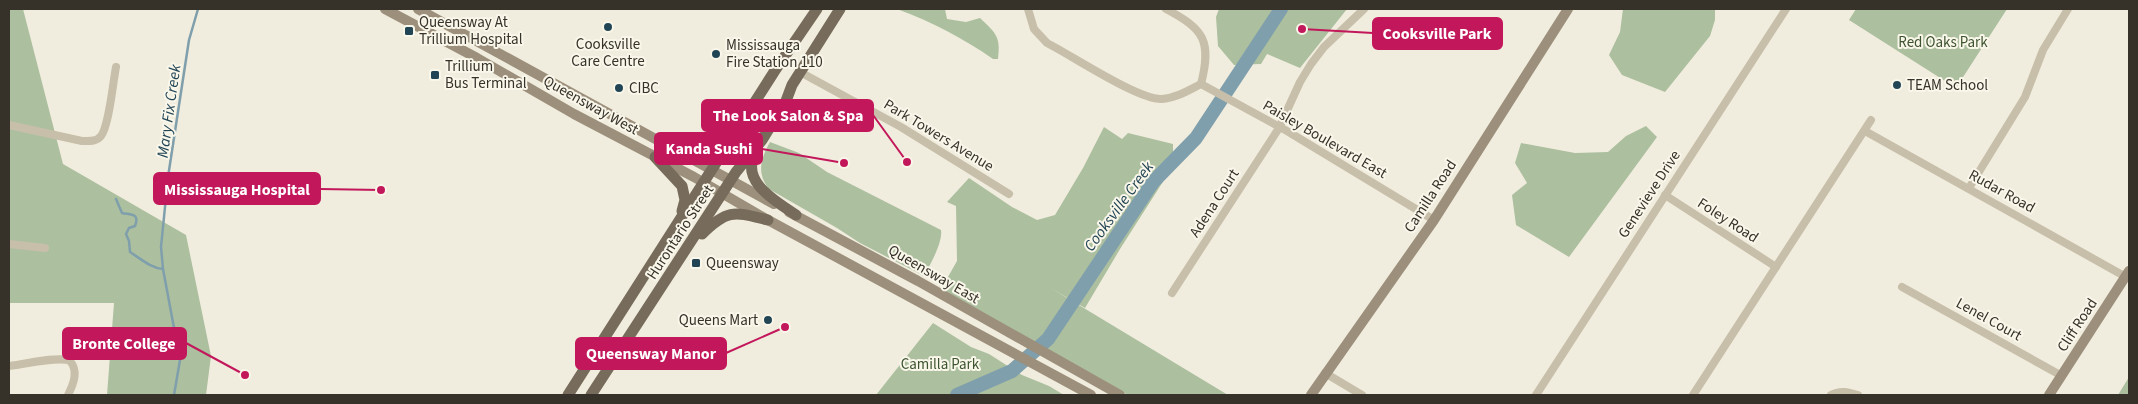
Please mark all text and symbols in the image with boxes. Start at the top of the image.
place label: Queensway At Trillium Hospital [419,12,523,50]
callout: Cooksville Park [1373,18,1502,49]
marker: Cooksville Care Centre [602,21,614,33]
text: Cooksville Park [1383,23,1492,45]
marker: Queensway At Trillium Hospital [403,25,415,37]
park label: Red Oaks Park [1898,32,1988,53]
place label: Cooksville Care Centre [571,34,645,72]
place label: Mississauga Fire Station 110 [726,35,823,73]
marker: Mississauga Fire Station 110 [710,48,722,60]
place label: Trillium Bus Terminal [445,56,527,94]
water label: Mary Fix Creek [152,63,186,159]
marker: Trillium Bus Terminal [429,69,441,81]
street label: Queensway West [539,71,642,140]
place label: TEAM School [1907,75,1988,96]
place label: CIBC [629,78,659,99]
marker: TEAM School [1891,79,1903,91]
marker: CIBC [613,82,625,94]
street label: Park Towers Avenue [880,94,998,177]
street label: Paisley Boulevard East [1259,95,1391,184]
callout: The Look Salon & Spa [702,100,873,131]
text: The Look Salon & Spa [713,105,863,127]
callout: Kanda Sushi [655,133,762,164]
text: Kanda Sushi [666,138,752,160]
street label: Genevieve Drive [1613,146,1686,242]
street label: Camilla Road [1399,156,1462,237]
water label: Cooksville Creek [1079,157,1159,256]
street label: Adena Court [1184,165,1244,242]
street label: Rudar Road [1965,165,2039,218]
callout: Mississauga Hospital [154,173,320,204]
text: Mississauga Hospital [164,179,310,201]
street label: Hurontario Street [642,181,719,284]
street label: Foley Road [1693,193,1762,248]
street label: Queensway East [884,240,983,309]
place label: Queensway [706,253,779,274]
marker: Queensway [690,257,702,269]
street label: Lenel Court [1952,293,2025,346]
street label: Cliff Road [2052,294,2103,356]
place label: Queens Mart [679,310,758,331]
marker: Queens Mart [762,314,774,326]
callout: Bronte College [63,328,186,359]
text: Bronte College [72,333,176,355]
callout: Queensway Manor [576,338,726,369]
text: Queensway Manor [586,343,717,365]
park label: Camilla Park [901,354,980,375]

